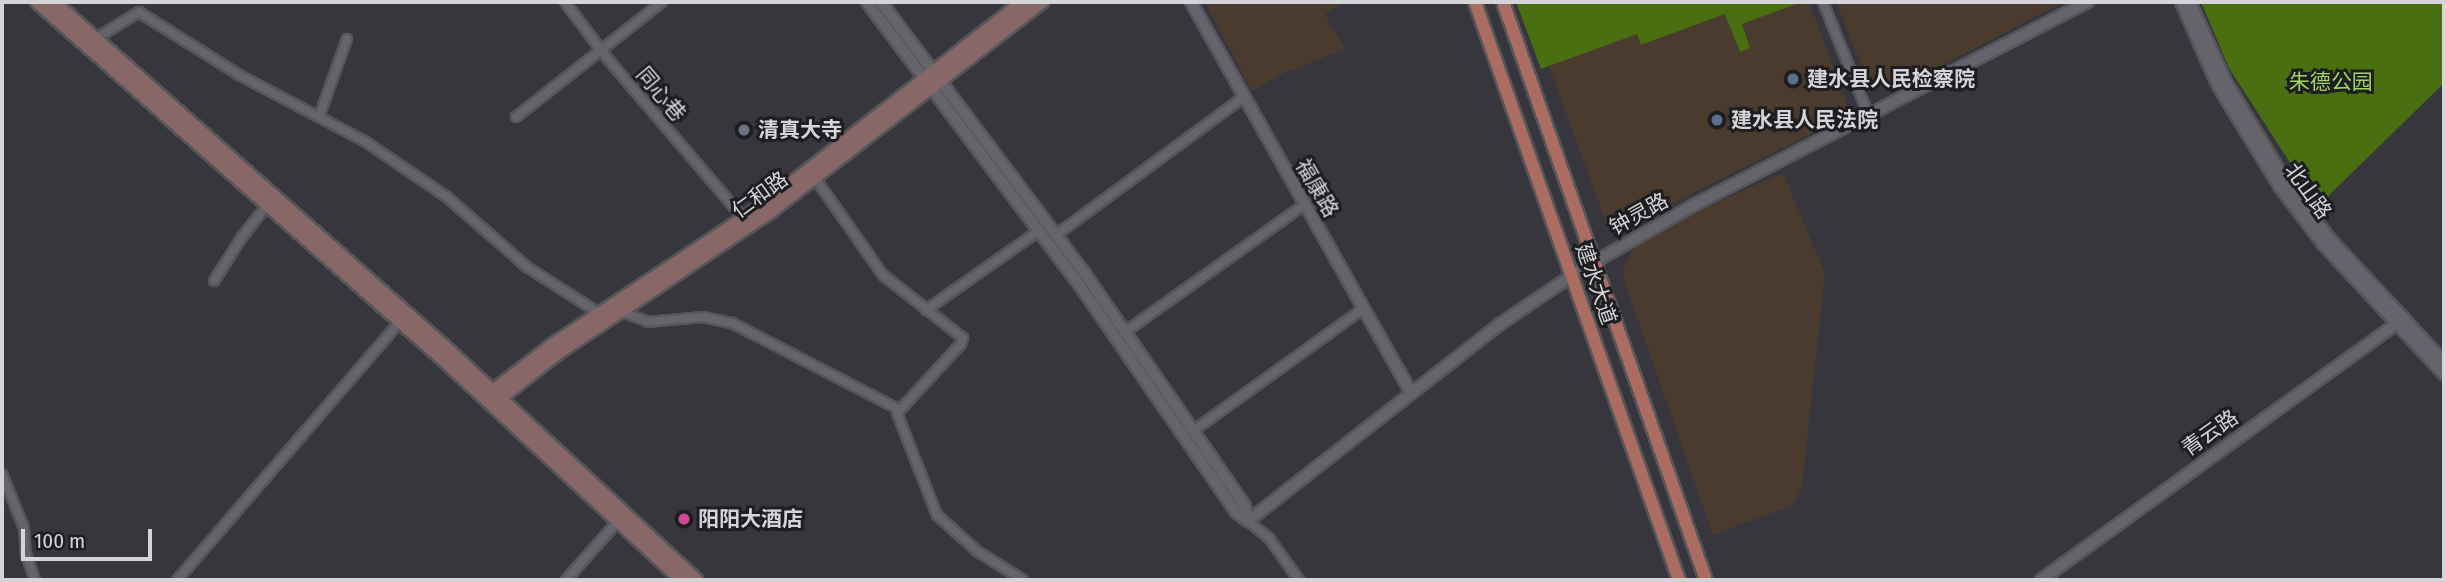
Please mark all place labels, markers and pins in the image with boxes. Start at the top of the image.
place label: 建水县人民检察院 [1807,66,1975,92]
marker: 建水县人民检察院 [1785,71,1801,87]
place label: 建水县人民法院 [1731,107,1878,133]
marker: 建水县人民法院 [1709,112,1725,128]
place label: 清真大寺 [758,117,842,143]
marker: 清真大寺 [736,122,752,138]
place label: 阳阳大酒店 [698,506,803,532]
marker: 阳阳大酒店 [676,511,692,527]

